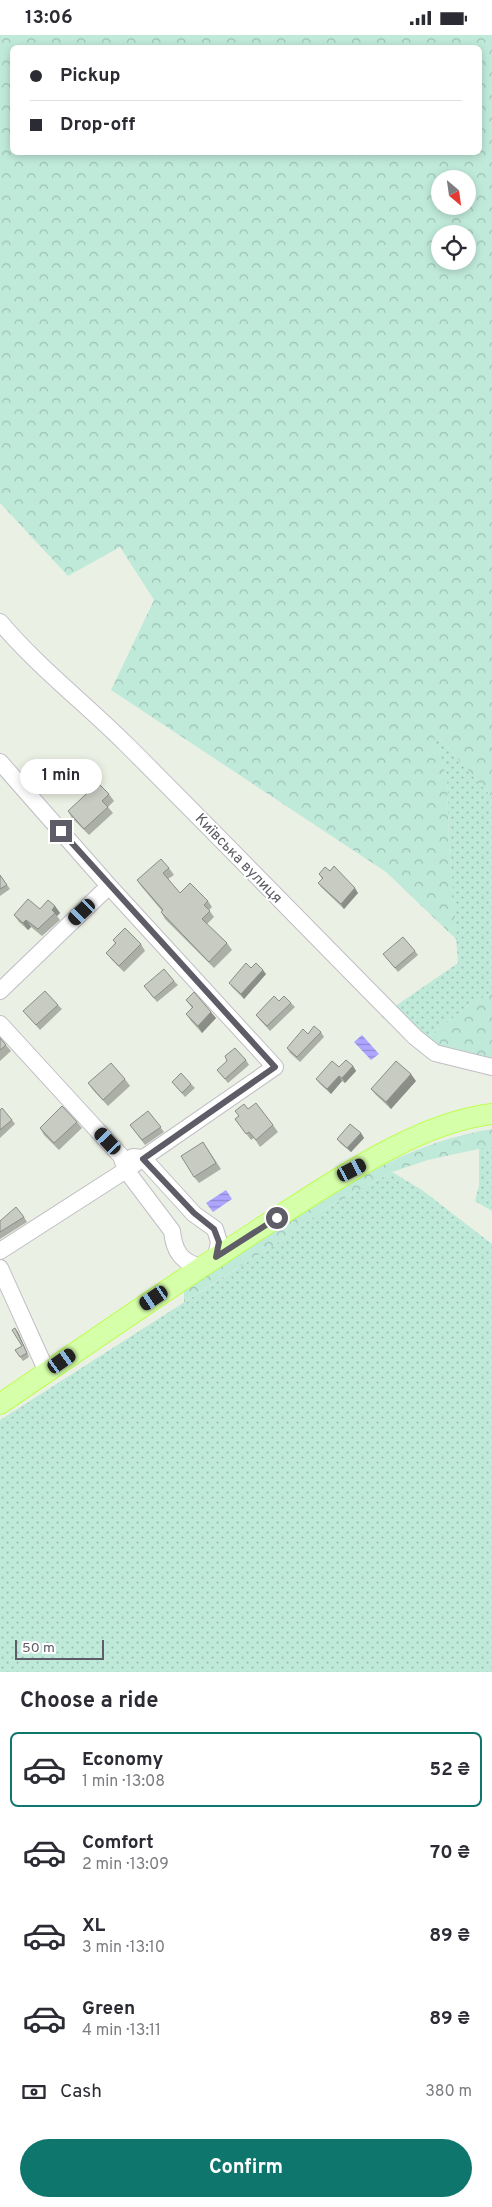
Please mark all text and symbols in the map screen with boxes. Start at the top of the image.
text: 13:06 [25,6,73,30]
text: Pickup [60,64,120,88]
text: Drop-off [60,113,135,137]
north arrow [431,170,476,215]
map controls [431,170,476,270]
button: locate [431,225,476,270]
callout: 1 min [20,759,102,793]
text: 1 min [42,766,80,786]
street label: Київська вулиця [190,810,286,908]
route end [50,820,72,842]
car [65,896,98,928]
car [92,1125,123,1157]
car [335,1157,368,1183]
route start [266,1207,288,1229]
car [137,1283,170,1313]
car [45,1346,78,1376]
scale bar [15,1637,104,1660]
text: 50 m [22,1640,55,1657]
text: Choose a ride [20,1688,158,1715]
icon: car [22,1747,67,1792]
text: Economy [82,1748,163,1772]
text: 52 ₴ [430,1758,470,1782]
text: 1 min · 13:08 [82,1772,165,1792]
icon: car [22,1830,67,1875]
text: Comfort [82,1831,154,1855]
text: 70 ₴ [430,1841,470,1865]
text: 2 min · 13:09 [82,1855,169,1875]
icon: car [22,1913,67,1958]
text: XL [82,1914,105,1938]
text: 89 ₴ [429,1924,470,1948]
text: 3 min · 13:10 [82,1938,165,1958]
icon: car [22,1996,67,2041]
text: Green [82,1997,135,2021]
text: 89 ₴ [429,2007,470,2031]
text: 4 min · 13:11 [82,2021,161,2041]
icon: cash [20,2078,48,2106]
text: Cash [60,2080,102,2104]
text: 380 m [425,2082,472,2102]
button: Confirm [20,2139,472,2197]

